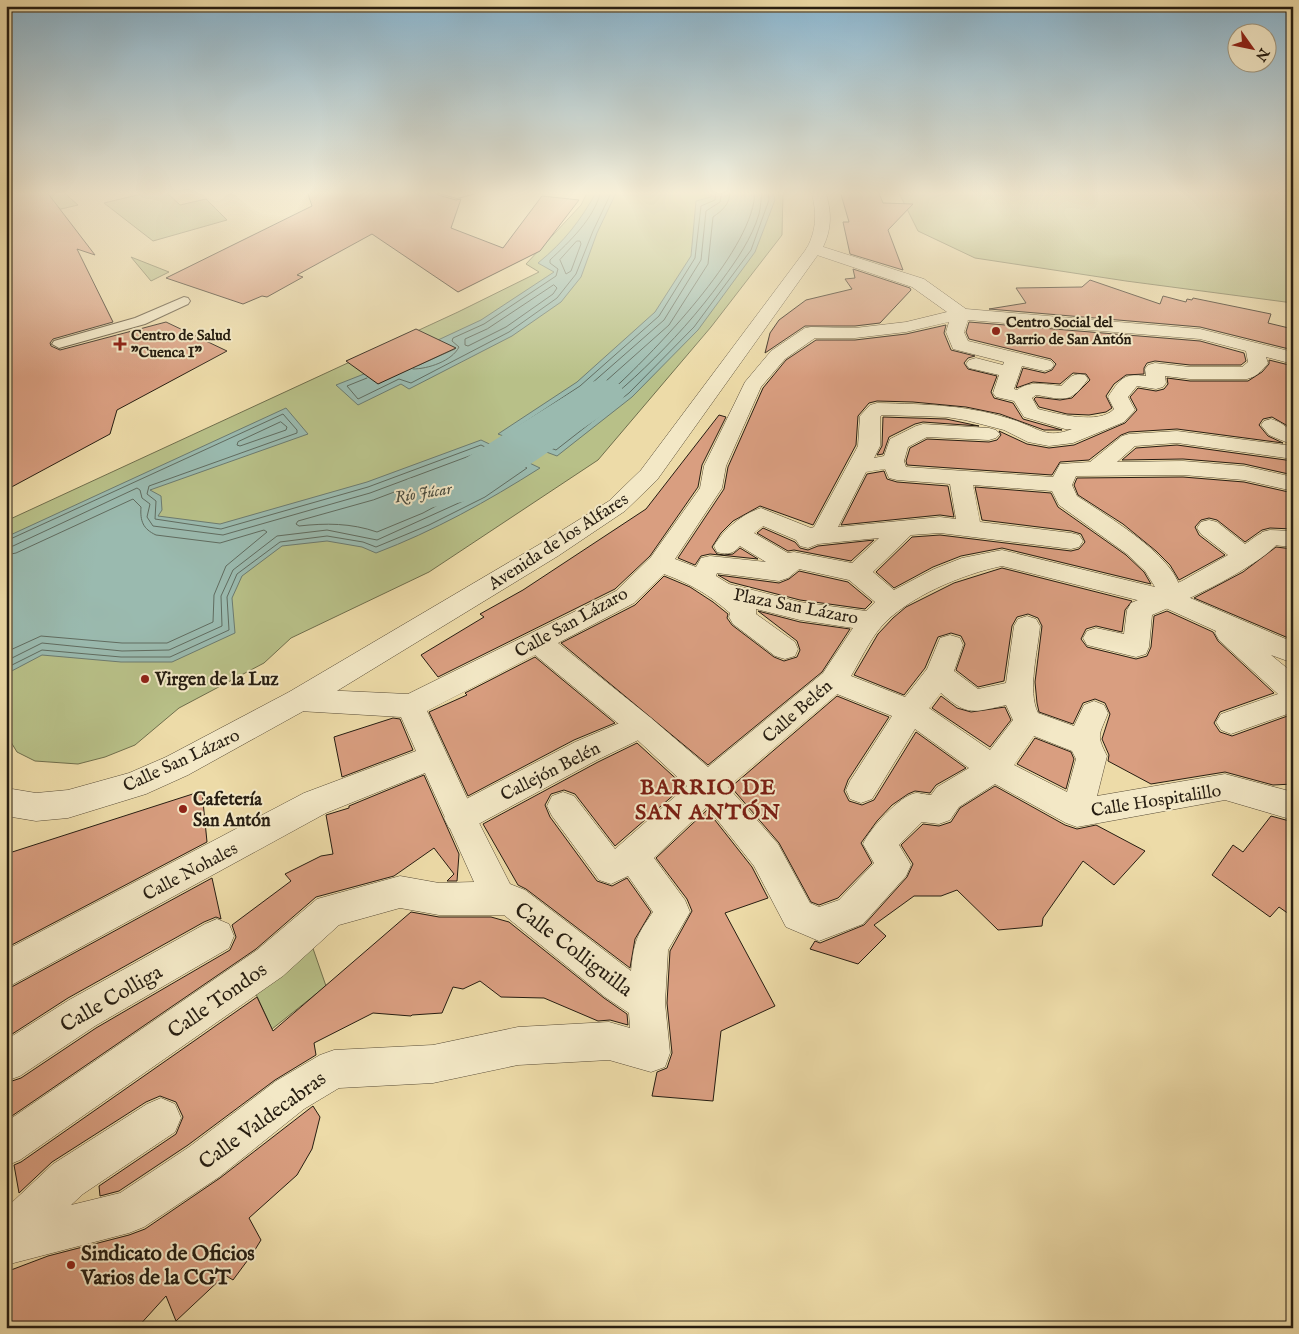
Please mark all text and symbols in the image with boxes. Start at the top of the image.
north arrow [1226,22,1276,72]
text: N [1251,44,1273,65]
place label: Centro Social del Barrio de San Antón [1006,313,1132,349]
marker: Centro Social del Barrio de San Antón [990,325,1002,337]
place label: Centro de Salud "Cuenca I" [131,326,232,362]
marker: Centro de Salud "Cuenca I" [113,337,127,351]
water label: Río Júcar [393,479,455,508]
street label: Avenida de los Alfares [483,488,633,597]
street label: Calle San Lázaro [511,583,633,664]
street label: Plaza San Lázaro [731,584,860,631]
place label: Virgen de la Luz [154,669,279,692]
marker: Virgen de la Luz [139,673,151,685]
street label: Calle Belén [758,675,838,749]
street label: Calle San Lázaro [120,724,244,798]
street label: Callejón Belén [497,737,605,807]
district label: BARRIO DE SAN ANTÓN [635,774,781,827]
street label: Calle Hospitalillo [1090,780,1223,823]
place label: Cafetería San Antón [193,789,271,833]
marker: Cafetería San Antón [177,803,189,815]
street label: Calle Nohales [139,838,242,907]
street label: Calle Colliguilla [508,897,638,1004]
street label: Calle Tondos [163,957,273,1045]
street label: Calle Colliga [56,959,168,1039]
street label: Calle Valdecabras [194,1066,332,1177]
place label: Sindicato de Oficios Varios de la CGT [80,1241,255,1292]
marker: Sindicato de Oficios Varios de la CGT [65,1259,77,1271]

